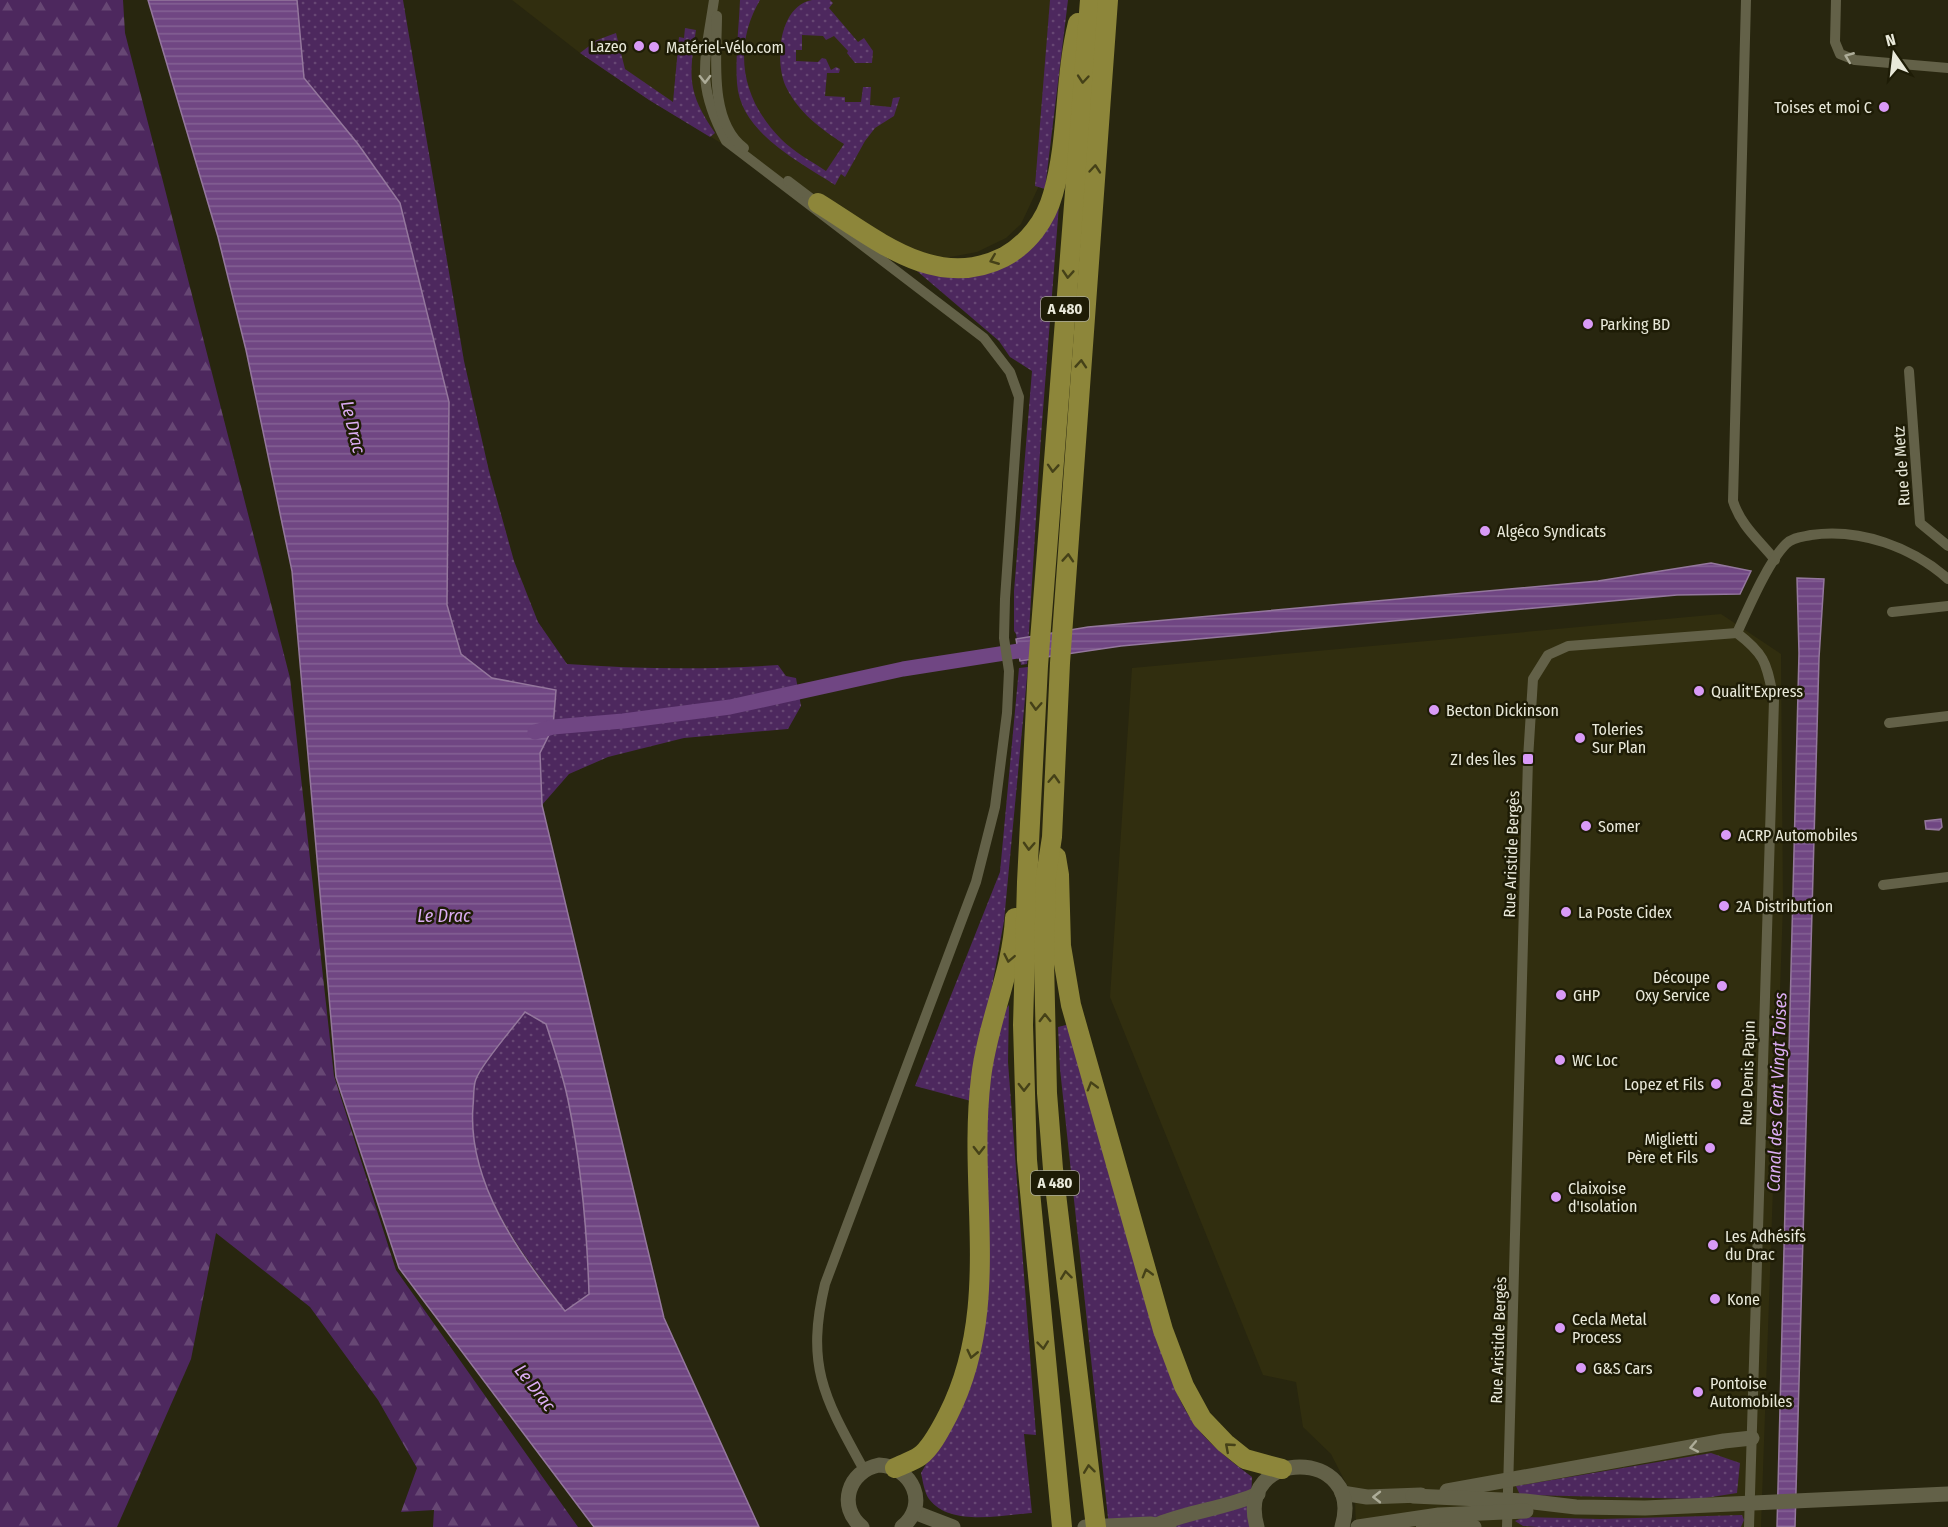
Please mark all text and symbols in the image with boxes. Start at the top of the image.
north arrow [1864,24,1924,84]
text: N [1884,30,1897,50]
place label: Lazeo [590,37,627,56]
place label: Matériel-Vélo.com [666,38,784,57]
marker: Lazeo [632,39,646,53]
marker: Matériel-Vélo.com [647,40,661,54]
one-way arrow [1844,51,1854,64]
one-way arrow [698,74,711,83]
one-way arrow [1077,75,1090,84]
place label: Toises et moi C [1774,98,1872,117]
marker: Toises et moi C [1877,100,1891,114]
one-way arrow [1088,165,1101,174]
one-way arrow [989,253,1000,266]
one-way arrow [1062,269,1075,278]
road number: A 480 [1041,297,1089,321]
place label: Parking BD [1600,315,1670,334]
marker: Parking BD [1581,317,1595,331]
one-way arrow [1074,359,1087,368]
water label: Le Drac [336,398,370,456]
street label: Rue de Metz [1889,425,1914,506]
one-way arrow [1047,464,1060,473]
place label: Algéco Syndicats [1497,522,1606,541]
marker: Algéco Syndicats [1478,524,1492,538]
one-way arrow [1061,554,1074,563]
place label: Qualit'Express [1711,682,1803,701]
marker: Qualit'Express [1692,684,1706,698]
one-way arrow [1030,701,1043,710]
place label: Becton Dickinson [1446,701,1559,720]
marker: Becton Dickinson [1427,703,1441,717]
place label: Toleries Sur Plan [1592,720,1646,757]
marker: Toleries Sur Plan [1573,731,1587,745]
place label: ZI des Îles [1450,750,1516,769]
marker: ZI des Îles [1521,752,1535,766]
one-way arrow [1048,774,1061,783]
street label: Rue Aristide Bergès [1500,790,1523,918]
place label: Somer [1598,817,1641,836]
marker: Somer [1579,819,1593,833]
place label: ACRP Automobiles [1738,826,1858,845]
marker: ACRP Automobiles [1719,828,1733,842]
one-way arrow [1022,841,1035,850]
place label: 2A Distribution [1736,897,1833,916]
marker: 2A Distribution [1717,899,1731,913]
place label: La Poste Cidex [1578,903,1672,922]
water label: Le Drac [417,905,471,927]
marker: La Poste Cidex [1559,905,1573,919]
one-way arrow [1003,953,1016,963]
place label: Découpe Oxy Service [1635,968,1710,1005]
marker: Découpe Oxy Service [1715,979,1729,993]
place label: GHP [1573,986,1600,1005]
marker: GHP [1554,988,1568,1002]
water label: Canal des Cent Vingt Toises [1763,991,1791,1192]
one-way arrow [1039,1014,1051,1023]
street label: Rue Denis Papin [1736,1020,1759,1126]
place label: WC Loc [1572,1051,1618,1070]
marker: WC Loc [1553,1053,1567,1067]
place label: Lopez et Fils [1624,1075,1704,1094]
marker: Lopez et Fils [1709,1077,1723,1091]
one-way arrow [1087,1081,1099,1092]
one-way arrow [1018,1083,1030,1092]
place label: Miglietti Père et Fils [1627,1130,1698,1167]
marker: Miglietti Père et Fils [1703,1141,1717,1155]
one-way arrow [973,1145,985,1154]
road number: A 480 [1031,1171,1079,1195]
place label: Claixoise d'Isolation [1568,1179,1637,1216]
marker: Claixoise d'Isolation [1549,1190,1563,1204]
place label: Les Adhésifs du Drac [1725,1227,1806,1264]
marker: Les Adhésifs du Drac [1706,1238,1720,1252]
one-way arrow [1142,1269,1154,1279]
one-way arrow [1060,1271,1073,1280]
street label: Rue Aristide Bergès [1487,1276,1510,1404]
place label: Kone [1727,1290,1760,1309]
marker: Kone [1708,1292,1722,1306]
place label: Cecla Metal Process [1572,1310,1647,1347]
marker: Cecla Metal Process [1553,1321,1567,1335]
one-way arrow [1036,1340,1049,1349]
one-way arrow [966,1349,979,1359]
place label: G&S Cars [1593,1359,1653,1378]
water label: Le Drac [510,1360,560,1416]
marker: G&S Cars [1574,1361,1588,1375]
place label: Pontoise Automobiles [1710,1374,1793,1411]
marker: Pontoise Automobiles [1691,1385,1705,1399]
one-way arrow [1689,1440,1699,1453]
one-way arrow [1225,1443,1236,1454]
one-way arrow [1083,1464,1096,1473]
one-way arrow [1373,1491,1382,1503]

